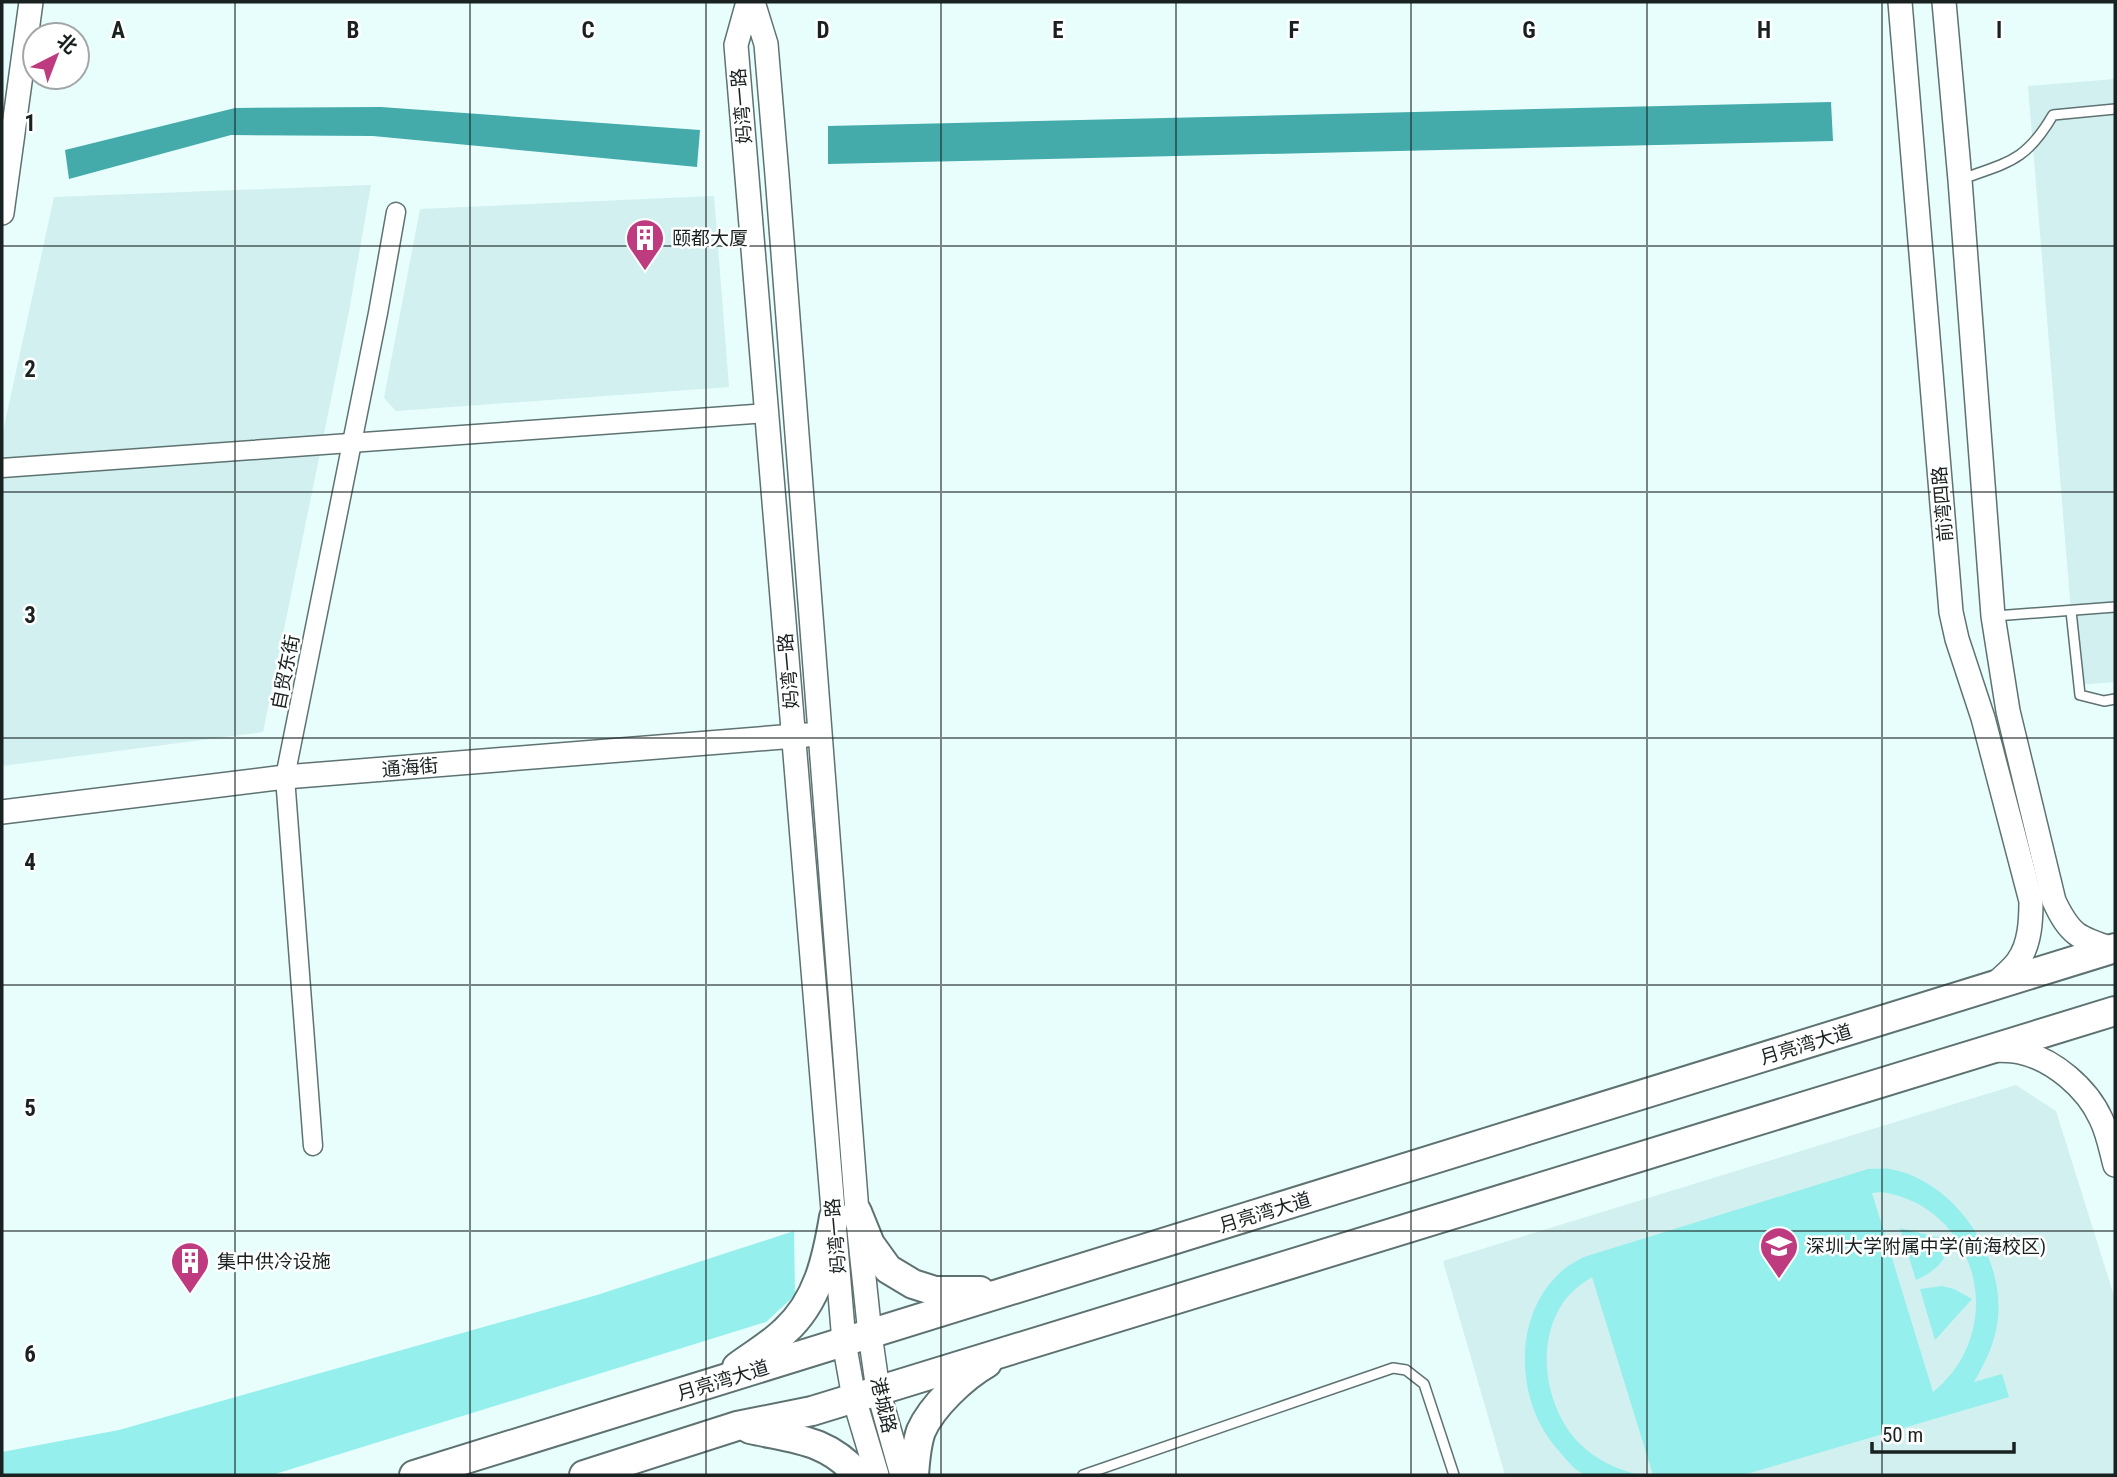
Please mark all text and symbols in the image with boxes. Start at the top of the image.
text: A [111,17,125,44]
text: B [347,17,359,44]
text: C [581,17,595,44]
text: D [817,17,830,44]
text: E [1052,17,1064,44]
text: F [1289,17,1300,44]
text: G [1522,17,1536,44]
text: H [1757,17,1771,44]
text: I [1996,17,2002,44]
north arrow [21,21,91,91]
text: 北 [52,29,82,59]
street label: 妈湾一路 [727,67,756,145]
text: 1 [24,110,36,137]
building icon: 颐都大厦 [624,217,666,272]
place label: 颐都大厦 [672,227,748,250]
text: 2 [24,356,36,383]
street label: 前湾四路 [1928,465,1957,543]
text: 3 [24,602,36,629]
street label: 妈湾一路 [774,632,803,710]
street label: 自贸东街 [267,633,304,712]
street label: 通海街 [381,754,439,781]
text: 4 [24,849,36,876]
street label: 月亮湾大道 [1757,1020,1855,1069]
text: 5 [24,1095,36,1122]
street label: 月亮湾大道 [1216,1188,1314,1237]
street label: 妈湾一路 [821,1197,850,1275]
school or university icon: 深圳大学附属中学(前海校区) [1758,1225,1800,1280]
place label: 深圳大学附属中学(前海校区) [1806,1235,2046,1258]
building icon: 集中供冷设施 [169,1240,211,1295]
place label: 集中供冷设施 [217,1250,331,1273]
text: 6 [24,1341,36,1368]
street label: 月亮湾大道 [674,1356,772,1405]
street label: 港城路 [866,1375,901,1435]
scale bar [1872,1410,2014,1454]
text: 50 m [1882,1423,1923,1447]

